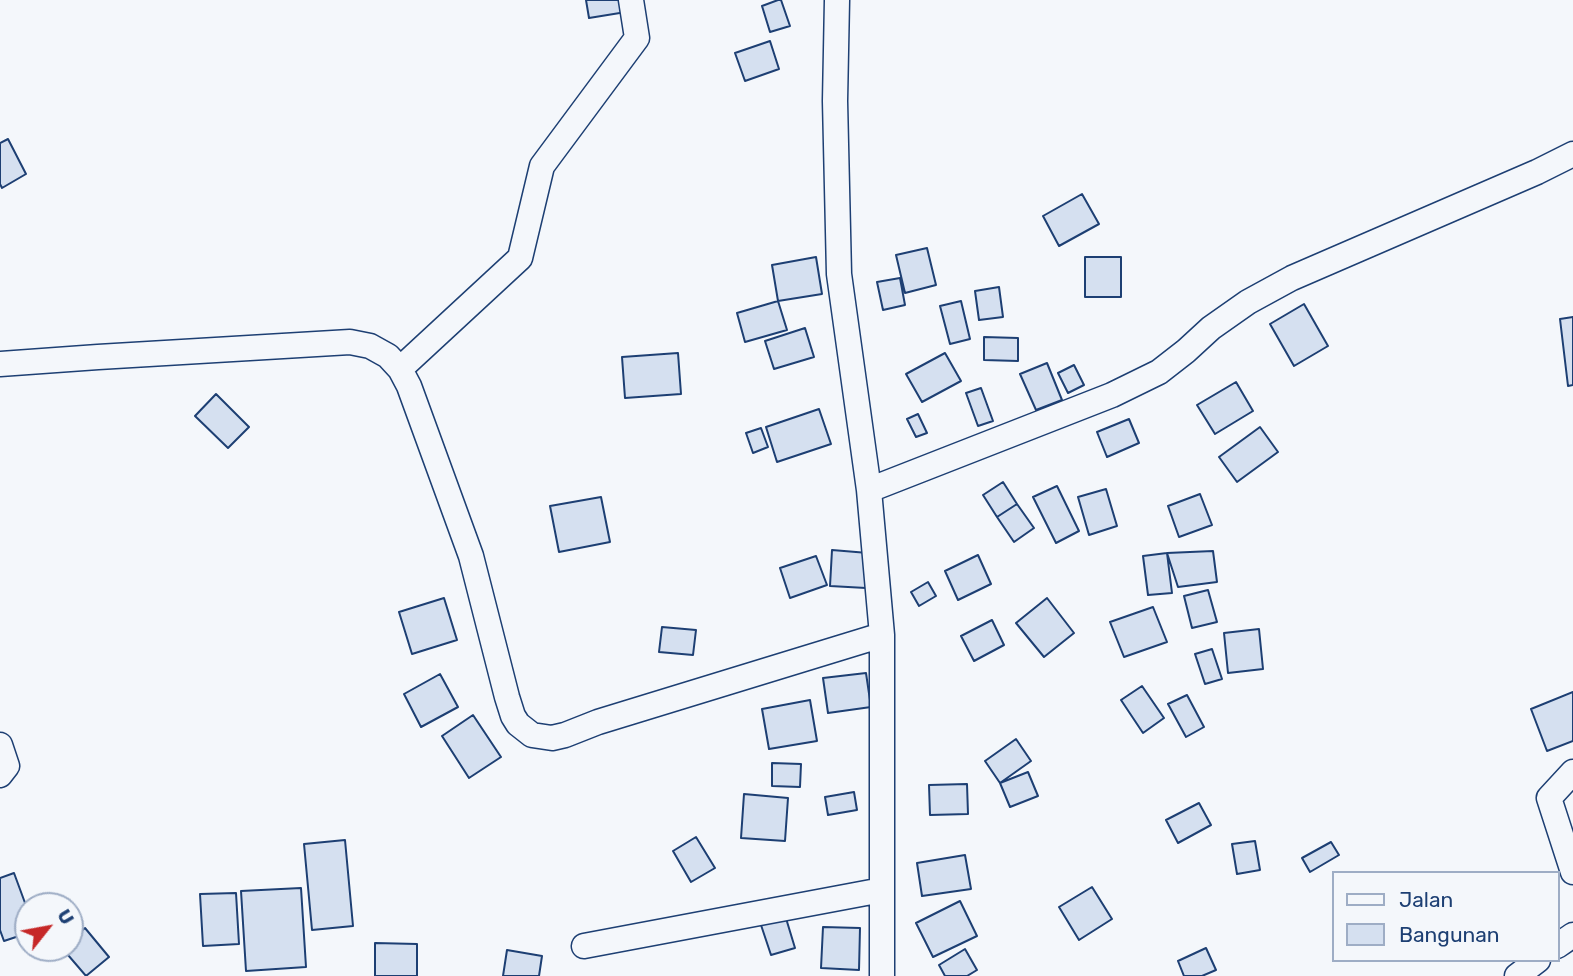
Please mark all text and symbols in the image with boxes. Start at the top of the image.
legend [1332,871,1559,962]
text: Jalan [1399,887,1453,912]
north arrow [14,892,84,962]
text: U [52,905,79,929]
text: Bangunan [1399,922,1500,947]

